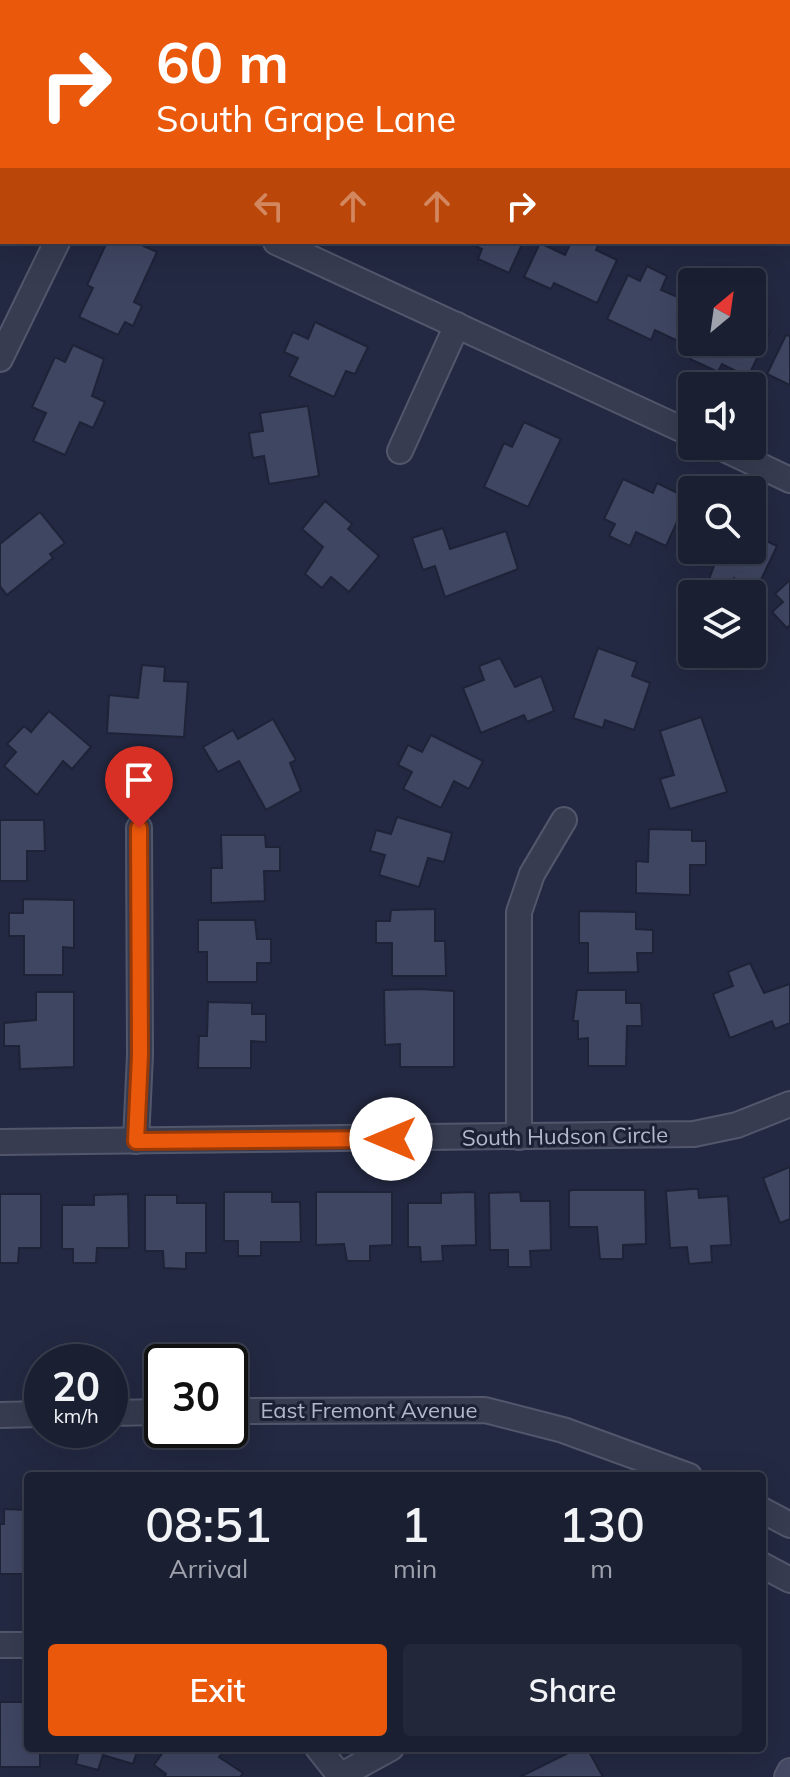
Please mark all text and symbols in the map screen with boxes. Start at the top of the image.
text: 60 m [156,27,289,97]
icon: right [24,32,128,136]
text: South Grape Lane [156,96,456,141]
icon: left [247,184,291,228]
icon: ahead [331,184,375,228]
icon: ahead [415,184,459,228]
icon: right [499,184,543,228]
north arrow [678,268,766,356]
map controls [678,268,766,668]
button: sound [678,372,766,460]
button: search [678,476,766,564]
button: layers [678,580,766,668]
pin [105,746,173,828]
icon: arrive [117,758,161,802]
position arrow [349,1097,433,1181]
street label: South Hudson Circle [462,1120,668,1152]
speed limit sign: 30 [144,1344,248,1448]
text: 20 [52,1361,100,1411]
street label: East Fremont Avenue [260,1396,478,1424]
text: km/h [53,1403,99,1428]
text: 08:51 [145,1494,272,1554]
text: 1 [401,1494,429,1554]
text: 130 [558,1494,645,1554]
text: Arrival [169,1552,248,1585]
text: min [393,1552,437,1585]
text: m [590,1552,613,1585]
button: Exit [48,1644,387,1736]
button: Share [403,1644,742,1736]

